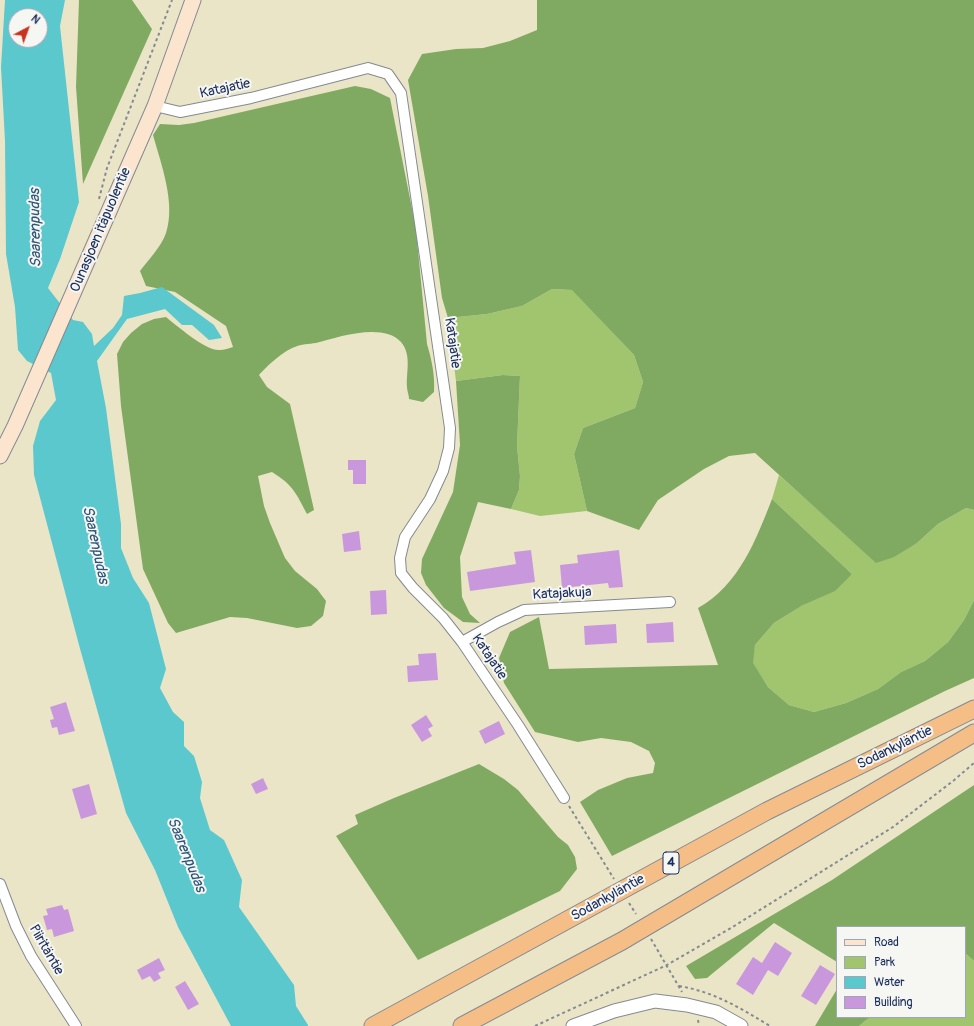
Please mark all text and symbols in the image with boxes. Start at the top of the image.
north arrow [8,8,48,48]
text: N [28,12,43,27]
street label: Katajatie [198,75,252,103]
street label: Ounasjoen itäpuolentie [67,165,135,295]
water label: Saarenpudas [26,188,46,268]
street label: Katajatie [440,317,464,369]
water label: Saarenpudas [78,504,112,586]
street label: Katajakuja [532,584,592,604]
street label: Katajatie [468,631,510,683]
street label: Sodankyläntie [855,723,935,773]
water label: Saarenpudas [163,815,209,895]
road number: 4 [663,852,679,874]
street label: Sodankyläntie [568,871,648,925]
street label: Piiritäntie [25,922,67,978]
legend [836,926,966,1018]
text: Road [874,935,899,950]
text: Park [874,955,895,970]
text: Water [874,975,905,990]
text: Building [874,995,913,1010]

